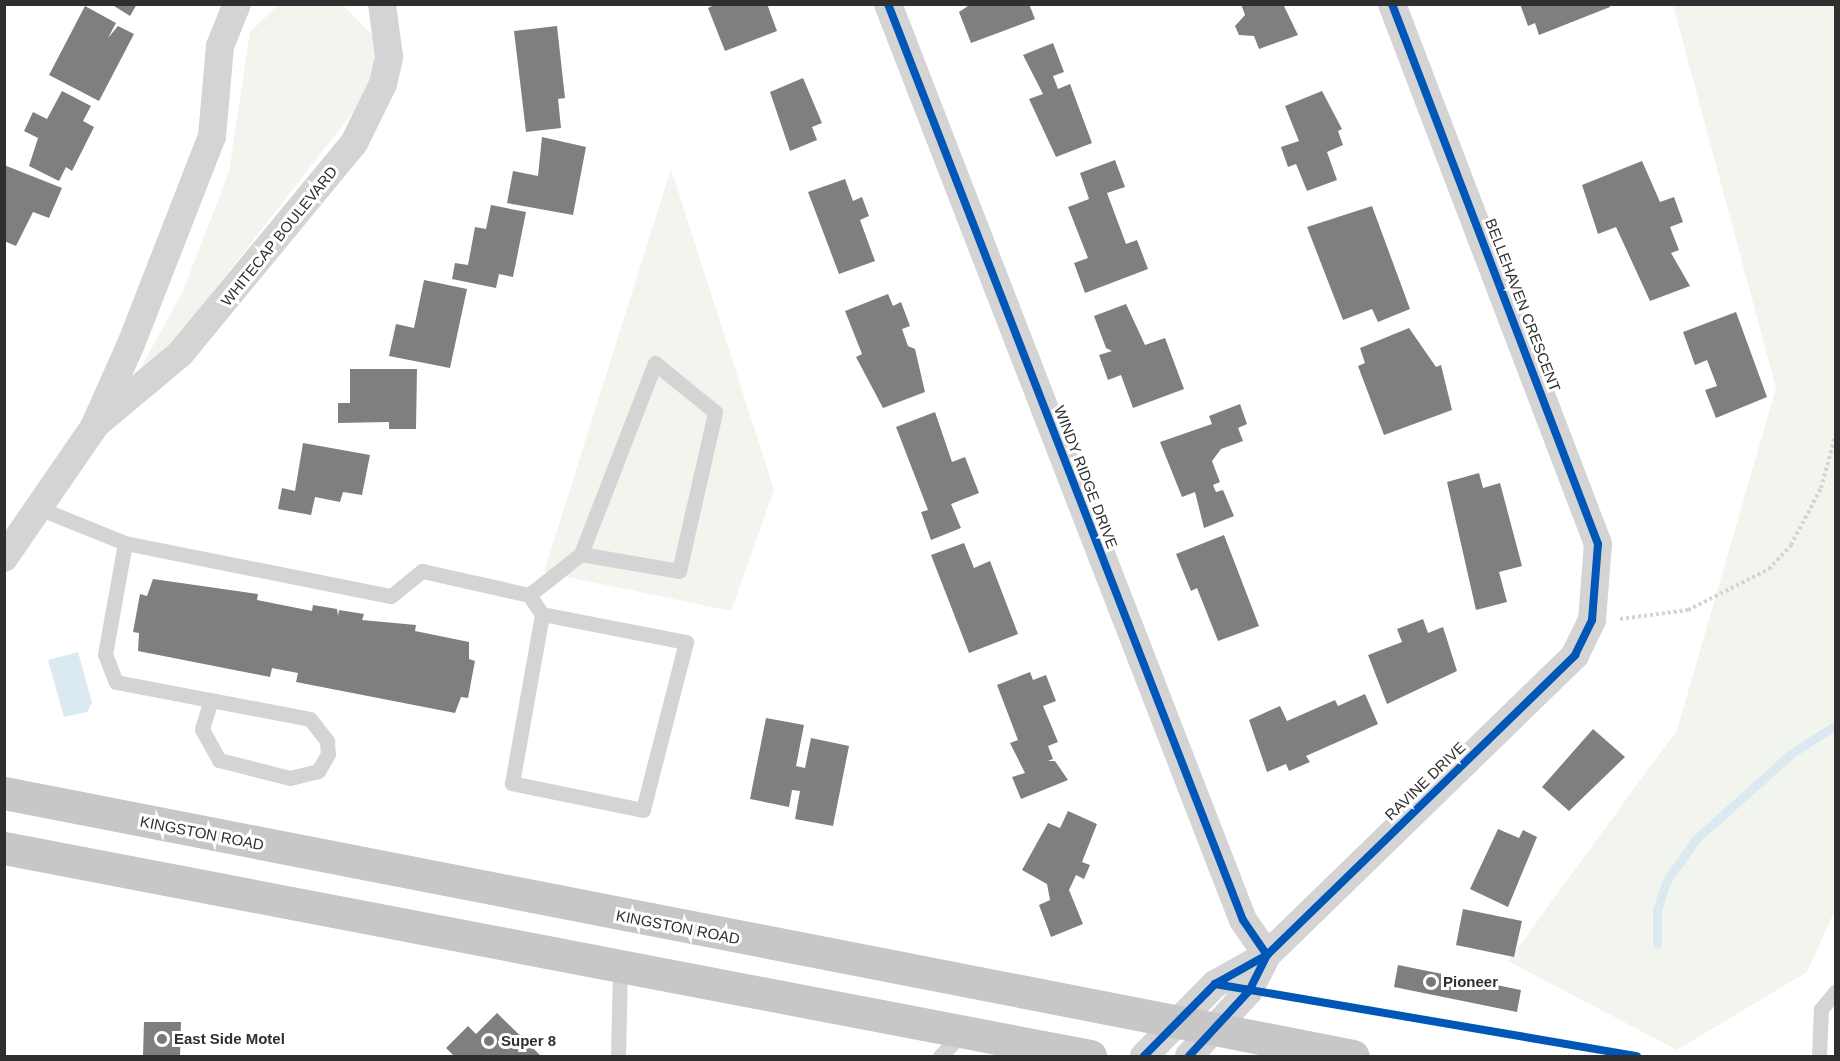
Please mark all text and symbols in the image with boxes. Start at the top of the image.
street label: WHITECAP BOULEVARD [217,162,341,310]
street label: BELLEHAVEN CRESCENT [1482,216,1564,394]
street label: WINDY RIDGE DRIVE [1050,403,1122,551]
street label: RAVINE DRIVE [1381,738,1469,824]
street label: KINGSTON ROAD [139,812,265,854]
street label: KINGSTON ROAD [615,906,741,948]
place label: Pioneer [1443,973,1498,991]
marker: Pioneer [1424,975,1438,989]
place label: East Side Motel [174,1030,285,1048]
marker: East Side Motel [155,1032,169,1046]
place label: Super 8 [501,1032,556,1050]
marker: Super 8 [482,1034,496,1048]

